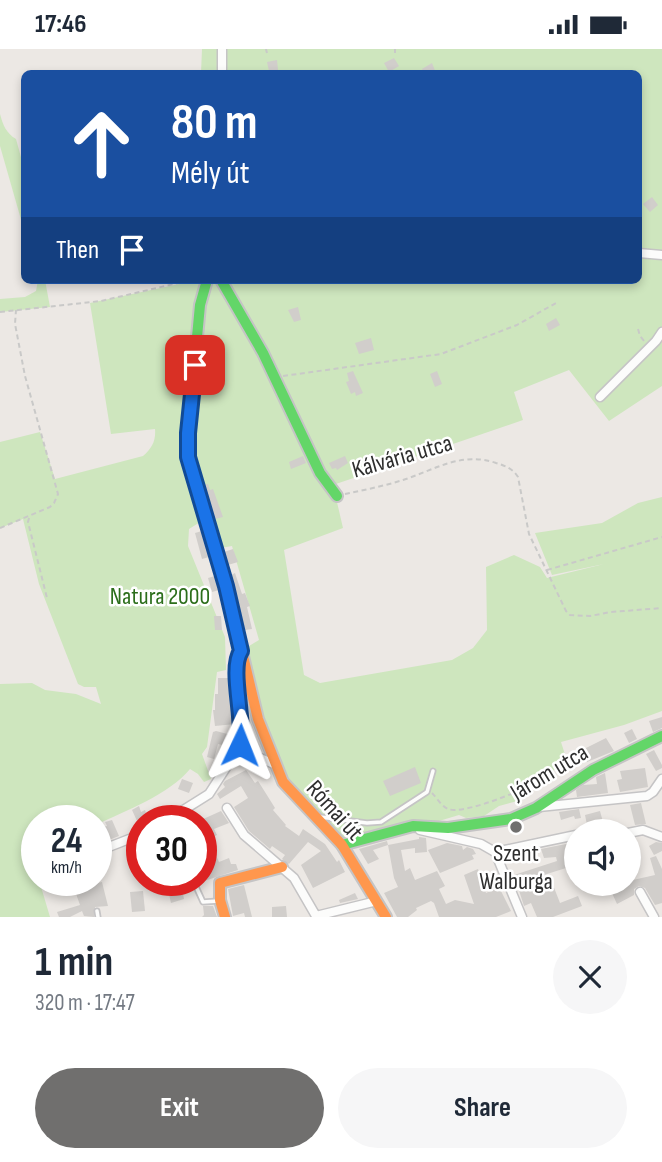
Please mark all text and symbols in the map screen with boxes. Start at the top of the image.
text: 17:46 [35,9,86,40]
text: 80 m [171,94,258,153]
icon: ahead [56,98,147,189]
text: Mély út [171,154,249,193]
icon: arrive [113,231,151,269]
text: Then [56,235,99,266]
pin [165,335,225,395]
icon: arrive [176,346,214,384]
street label: Kálvária utca [349,428,455,485]
park label: Natura 2000 [110,582,210,611]
position arrow [203,708,277,782]
street label: Járom utca [504,738,593,807]
street label: Római út [300,774,369,846]
speed limit sign: 30 [126,805,217,896]
marker: Szent Walburga [508,819,524,835]
map controls [564,819,641,896]
button: sound [564,819,641,896]
text: 24 [51,820,82,863]
place label: Szent Walburga [479,839,553,896]
text: km/h [51,857,82,878]
text: 1 min [35,937,113,988]
button: close [553,940,627,1014]
text: 320 m · 17:47 [35,989,135,1017]
button: Exit [35,1068,324,1148]
button: Share [338,1068,627,1148]

